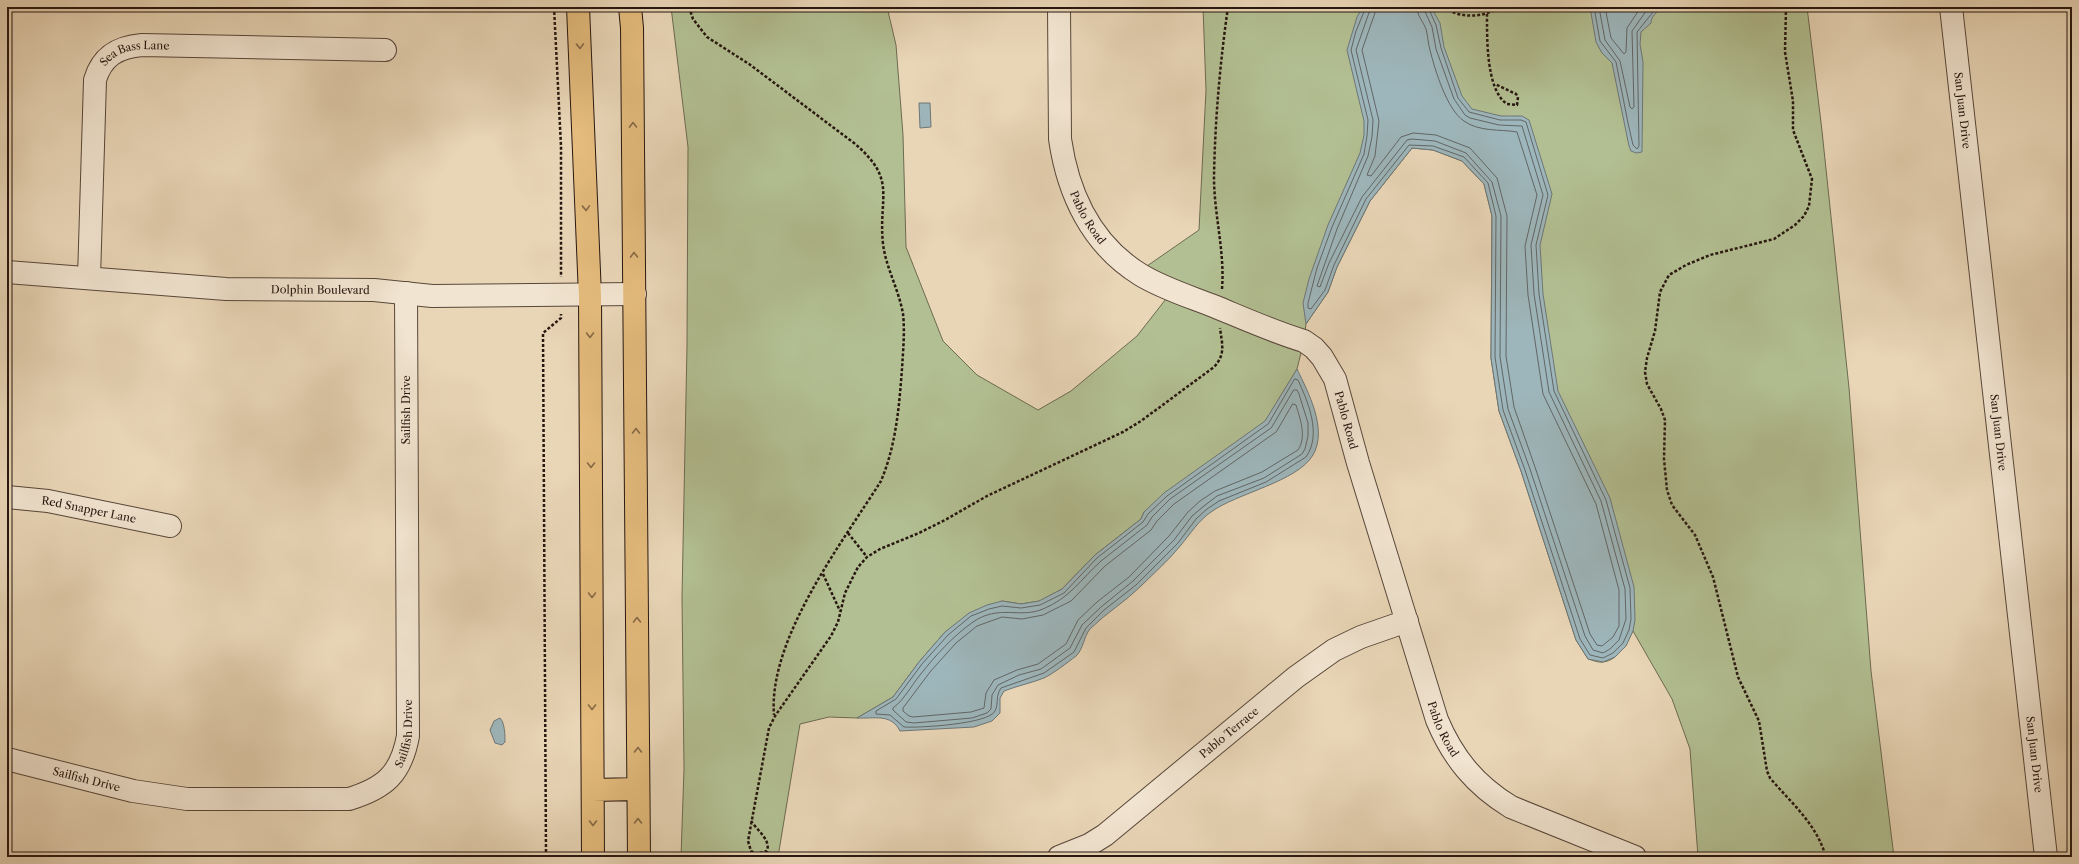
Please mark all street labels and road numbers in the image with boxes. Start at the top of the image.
street label: Sea Bass Lane [97,38,170,69]
street label: San Juan Drive [1951,71,1974,149]
street label: Pablo Road [1067,189,1109,247]
street label: Dolphin Boulevard [271,282,370,297]
street label: Sailfish Drive [399,375,413,445]
street label: Pablo Road [1332,389,1361,451]
street label: San Juan Drive [1987,393,2010,471]
street label: Red Snapper Lane [41,493,138,526]
street label: Sailfish Drive [391,699,415,770]
street label: Pablo Road [1425,700,1462,760]
street label: Pablo Terrace [1196,704,1261,761]
street label: San Juan Drive [2023,715,2046,793]
street label: Sailfish Drive [51,764,122,794]

